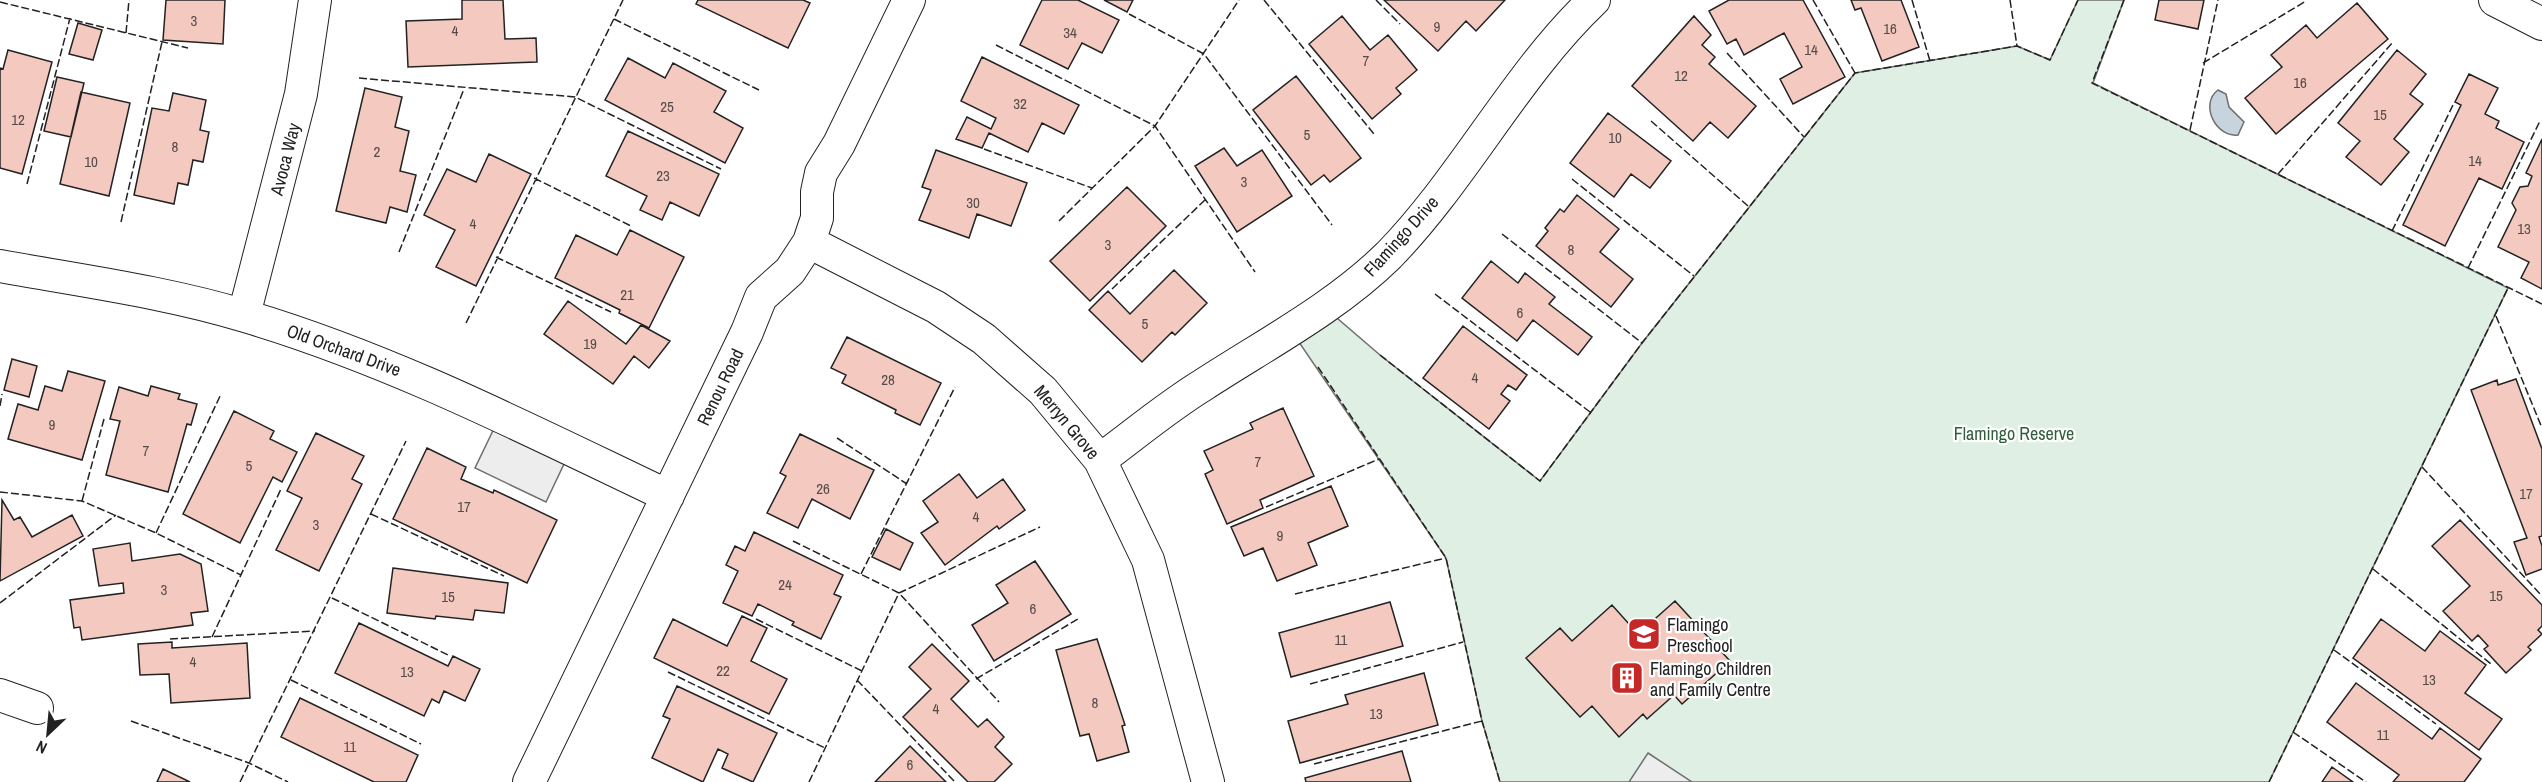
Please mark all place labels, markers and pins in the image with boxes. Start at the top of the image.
place label: Flamingo Preschool [1667,612,1733,658]
school or university icon: Flamingo Preschool [1626,616,1662,652]
place label: Flamingo Children and Family Centre [1650,656,1771,702]
building icon: Flamingo Children and Family Centre [1609,660,1645,696]

